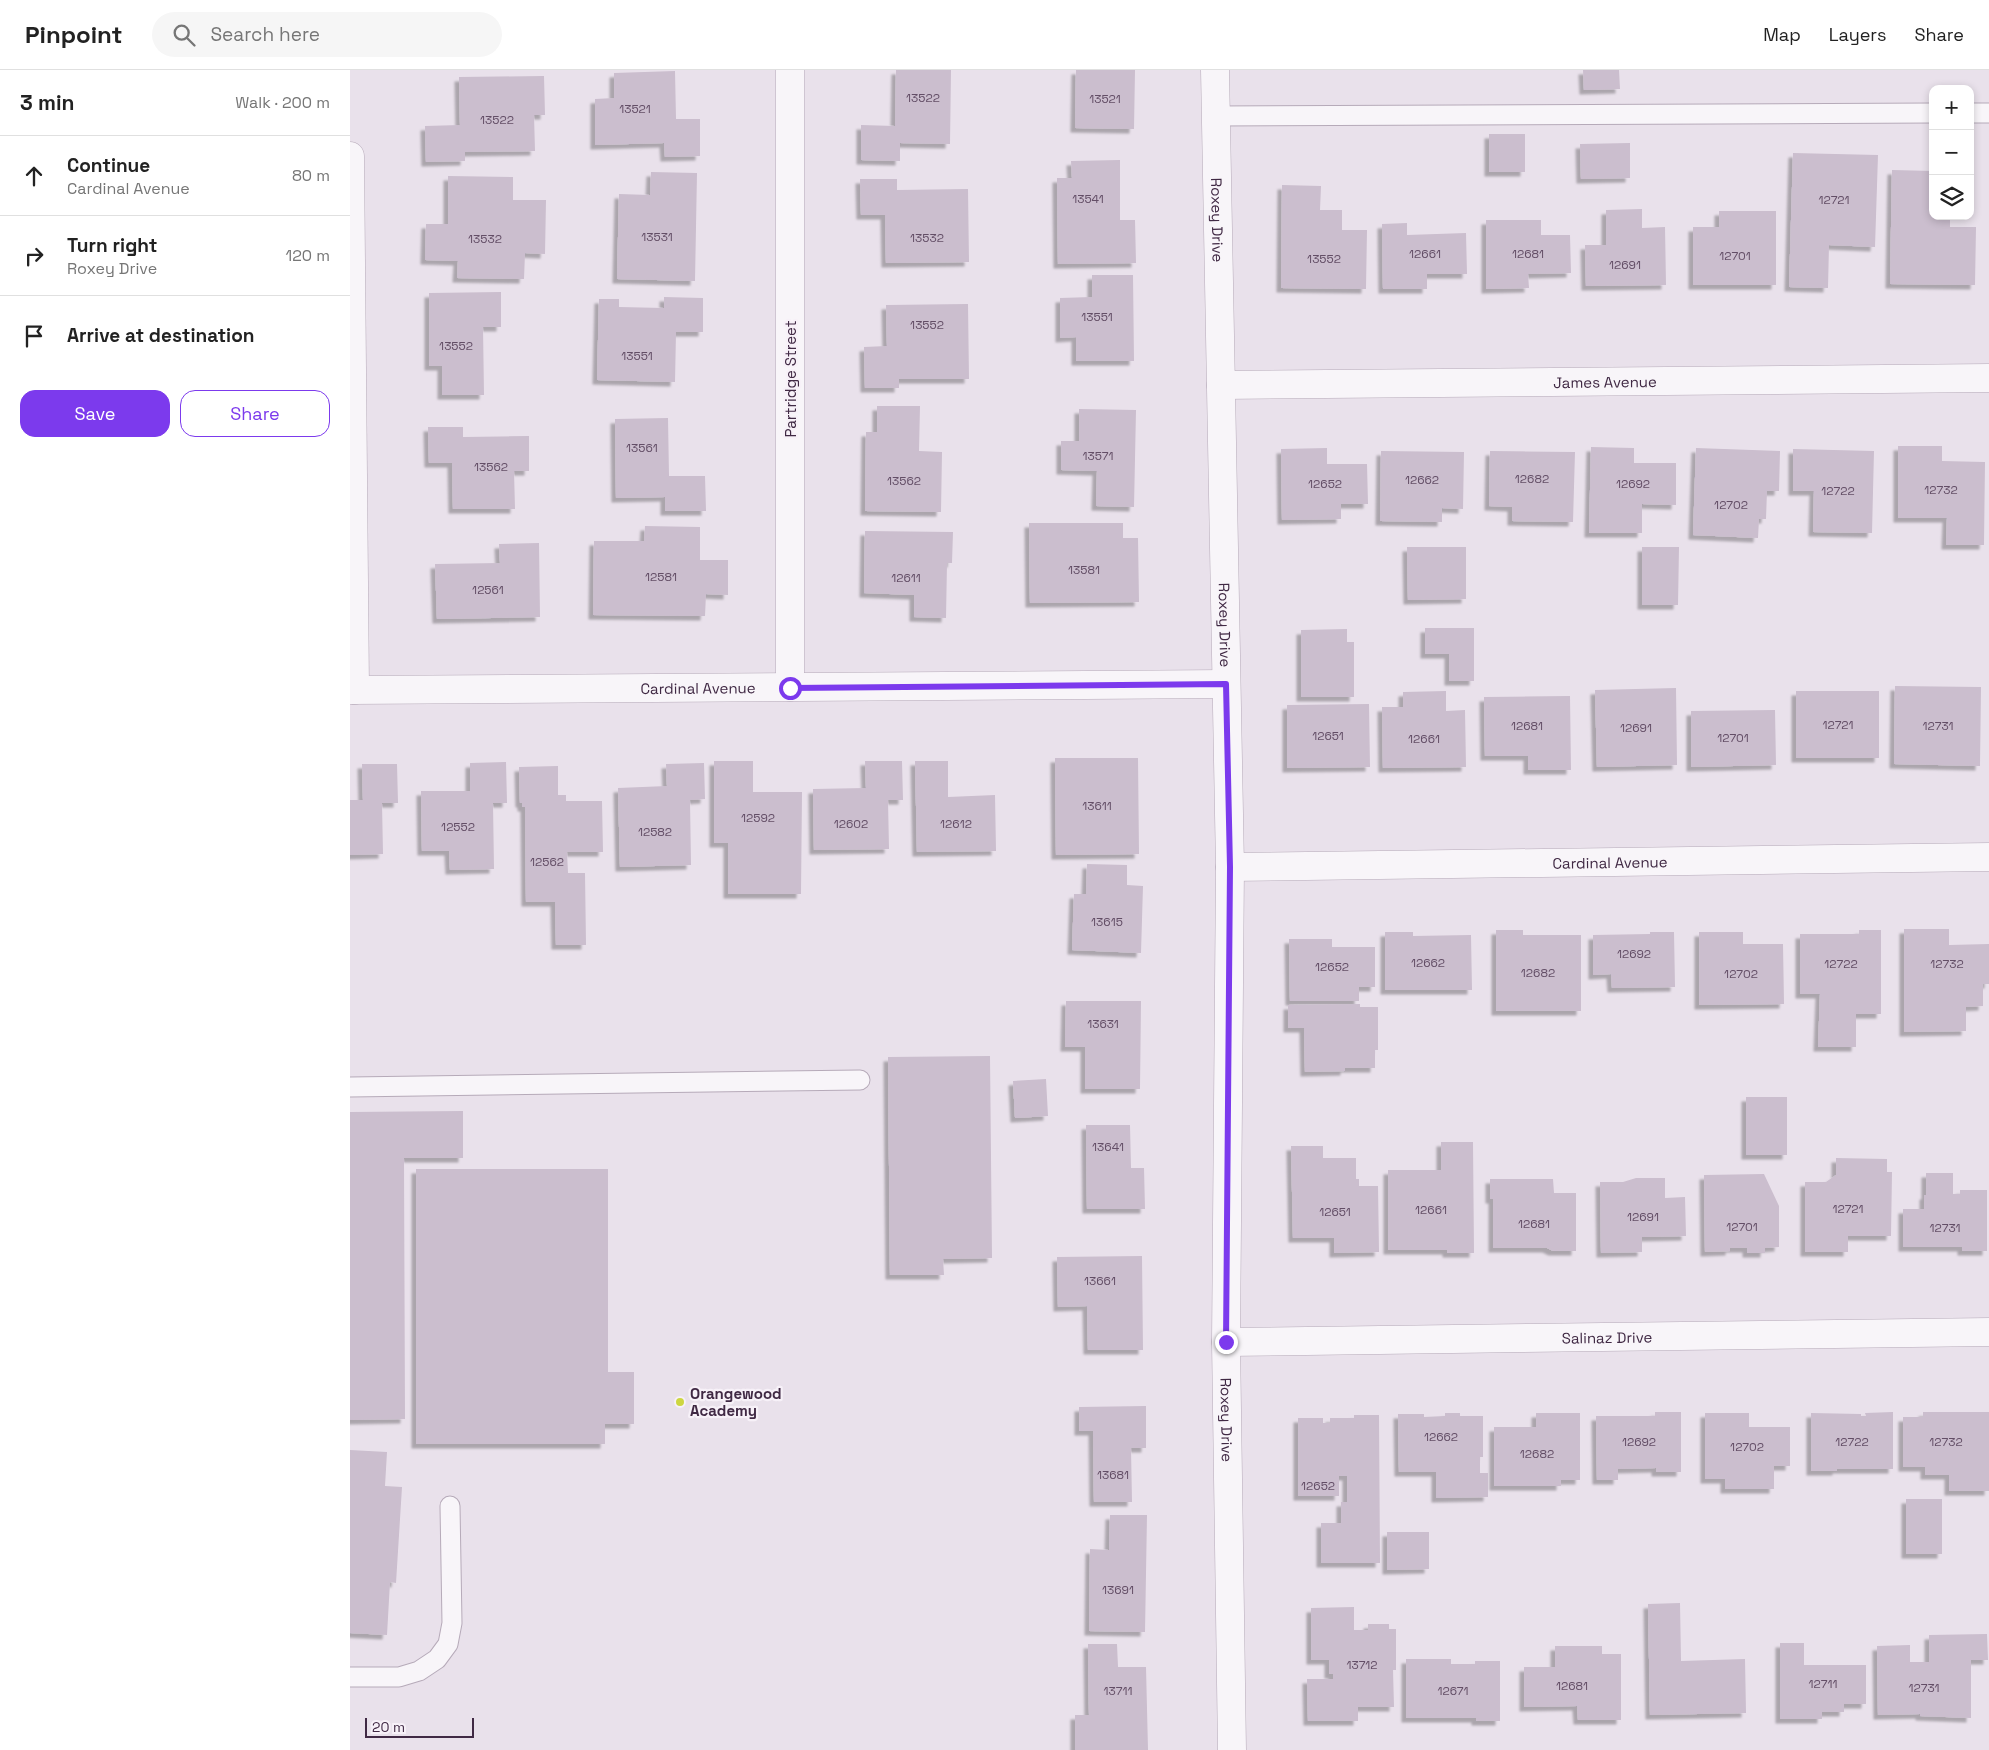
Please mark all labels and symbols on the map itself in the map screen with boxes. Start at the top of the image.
house number: 13522 [906,90,940,106]
house number: 13521 [1089,91,1121,107]
house number: 13521 [619,101,651,117]
house number: 13522 [480,112,514,128]
street label: Roxey Drive [1208,178,1228,263]
house number: 13541 [1072,191,1104,207]
house number: 12721 [1818,192,1850,208]
house number: 13531 [641,229,673,245]
house number: 13532 [910,230,944,246]
house number: 13532 [468,231,502,247]
house number: 12661 [1409,246,1441,262]
house number: 12681 [1512,246,1544,262]
house number: 12701 [1719,248,1751,264]
house number: 13552 [1307,251,1341,267]
house number: 12691 [1609,257,1641,273]
house number: 13551 [1081,309,1113,325]
house number: 13552 [910,317,944,333]
street label: Partridge Street [781,320,800,438]
house number: 13552 [439,338,473,354]
house number: 13551 [621,348,653,364]
street label: James Avenue [1553,372,1657,391]
house number: 13561 [626,440,658,456]
house number: 13571 [1083,448,1113,464]
house number: 13562 [474,459,508,475]
house number: 12682 [1515,471,1549,487]
house number: 12662 [1405,472,1439,488]
house number: 13562 [887,473,921,489]
house number: 12652 [1308,476,1342,492]
house number: 12692 [1616,476,1650,492]
house number: 12732 [1924,482,1958,498]
house number: 12722 [1821,483,1855,499]
house number: 12702 [1714,497,1748,513]
house number: 13581 [1068,562,1100,578]
house number: 12581 [645,569,677,585]
house number: 12611 [891,570,921,586]
house number: 12561 [472,582,504,598]
street label: Roxey Drive [1215,582,1236,667]
route start [779,677,802,700]
street label: Cardinal Avenue [640,678,756,698]
house number: 12721 [1822,717,1854,733]
house number: 12681 [1511,718,1543,734]
house number: 12731 [1922,718,1954,734]
house number: 12691 [1620,720,1652,736]
house number: 12651 [1312,728,1344,744]
house number: 12701 [1717,730,1749,746]
house number: 12661 [1408,731,1440,747]
house number: 13611 [1082,798,1112,814]
house number: 12592 [741,810,775,826]
house number: 12602 [834,816,868,832]
house number: 12612 [940,816,972,832]
house number: 12552 [441,819,475,835]
house number: 12582 [638,824,672,840]
street label: Cardinal Avenue [1552,852,1668,872]
house number: 12562 [530,854,564,870]
house number: 13615 [1091,914,1123,930]
house number: 12692 [1617,946,1651,962]
house number: 12662 [1411,955,1445,971]
house number: 12722 [1824,956,1858,972]
house number: 12732 [1930,956,1964,972]
house number: 12652 [1315,959,1349,975]
house number: 12682 [1521,965,1555,981]
house number: 12702 [1724,966,1758,982]
house number: 13631 [1087,1016,1119,1032]
house number: 13641 [1092,1139,1124,1155]
house number: 12721 [1832,1201,1864,1217]
house number: 12661 [1415,1202,1447,1218]
house number: 12651 [1319,1204,1351,1220]
house number: 12691 [1627,1209,1659,1225]
house number: 12681 [1518,1216,1550,1232]
house number: 12701 [1726,1219,1758,1235]
house number: 12731 [1929,1220,1961,1236]
house number: 13661 [1084,1273,1116,1289]
street label: Salinaz Drive [1561,1327,1653,1347]
route end [1215,1331,1238,1354]
street label: Roxey Drive [1217,1377,1237,1462]
place label: Orangewood Academy [690,1384,782,1420]
marker: Orangewood Academy [674,1396,686,1408]
house number: 12662 [1424,1429,1458,1445]
house number: 12692 [1622,1434,1656,1450]
house number: 12722 [1835,1434,1869,1450]
house number: 12732 [1929,1434,1963,1450]
house number: 12702 [1730,1439,1764,1455]
house number: 12682 [1520,1446,1554,1462]
house number: 13681 [1097,1467,1129,1483]
house number: 12652 [1301,1478,1335,1494]
house number: 13691 [1102,1582,1134,1598]
house number: 13712 [1346,1657,1378,1673]
house number: 12711 [1809,1676,1837,1692]
house number: 12681 [1556,1678,1588,1694]
house number: 12731 [1908,1680,1940,1696]
house number: 13711 [1104,1683,1132,1699]
house number: 12671 [1437,1683,1469,1699]
scale bar [365,1715,474,1738]

